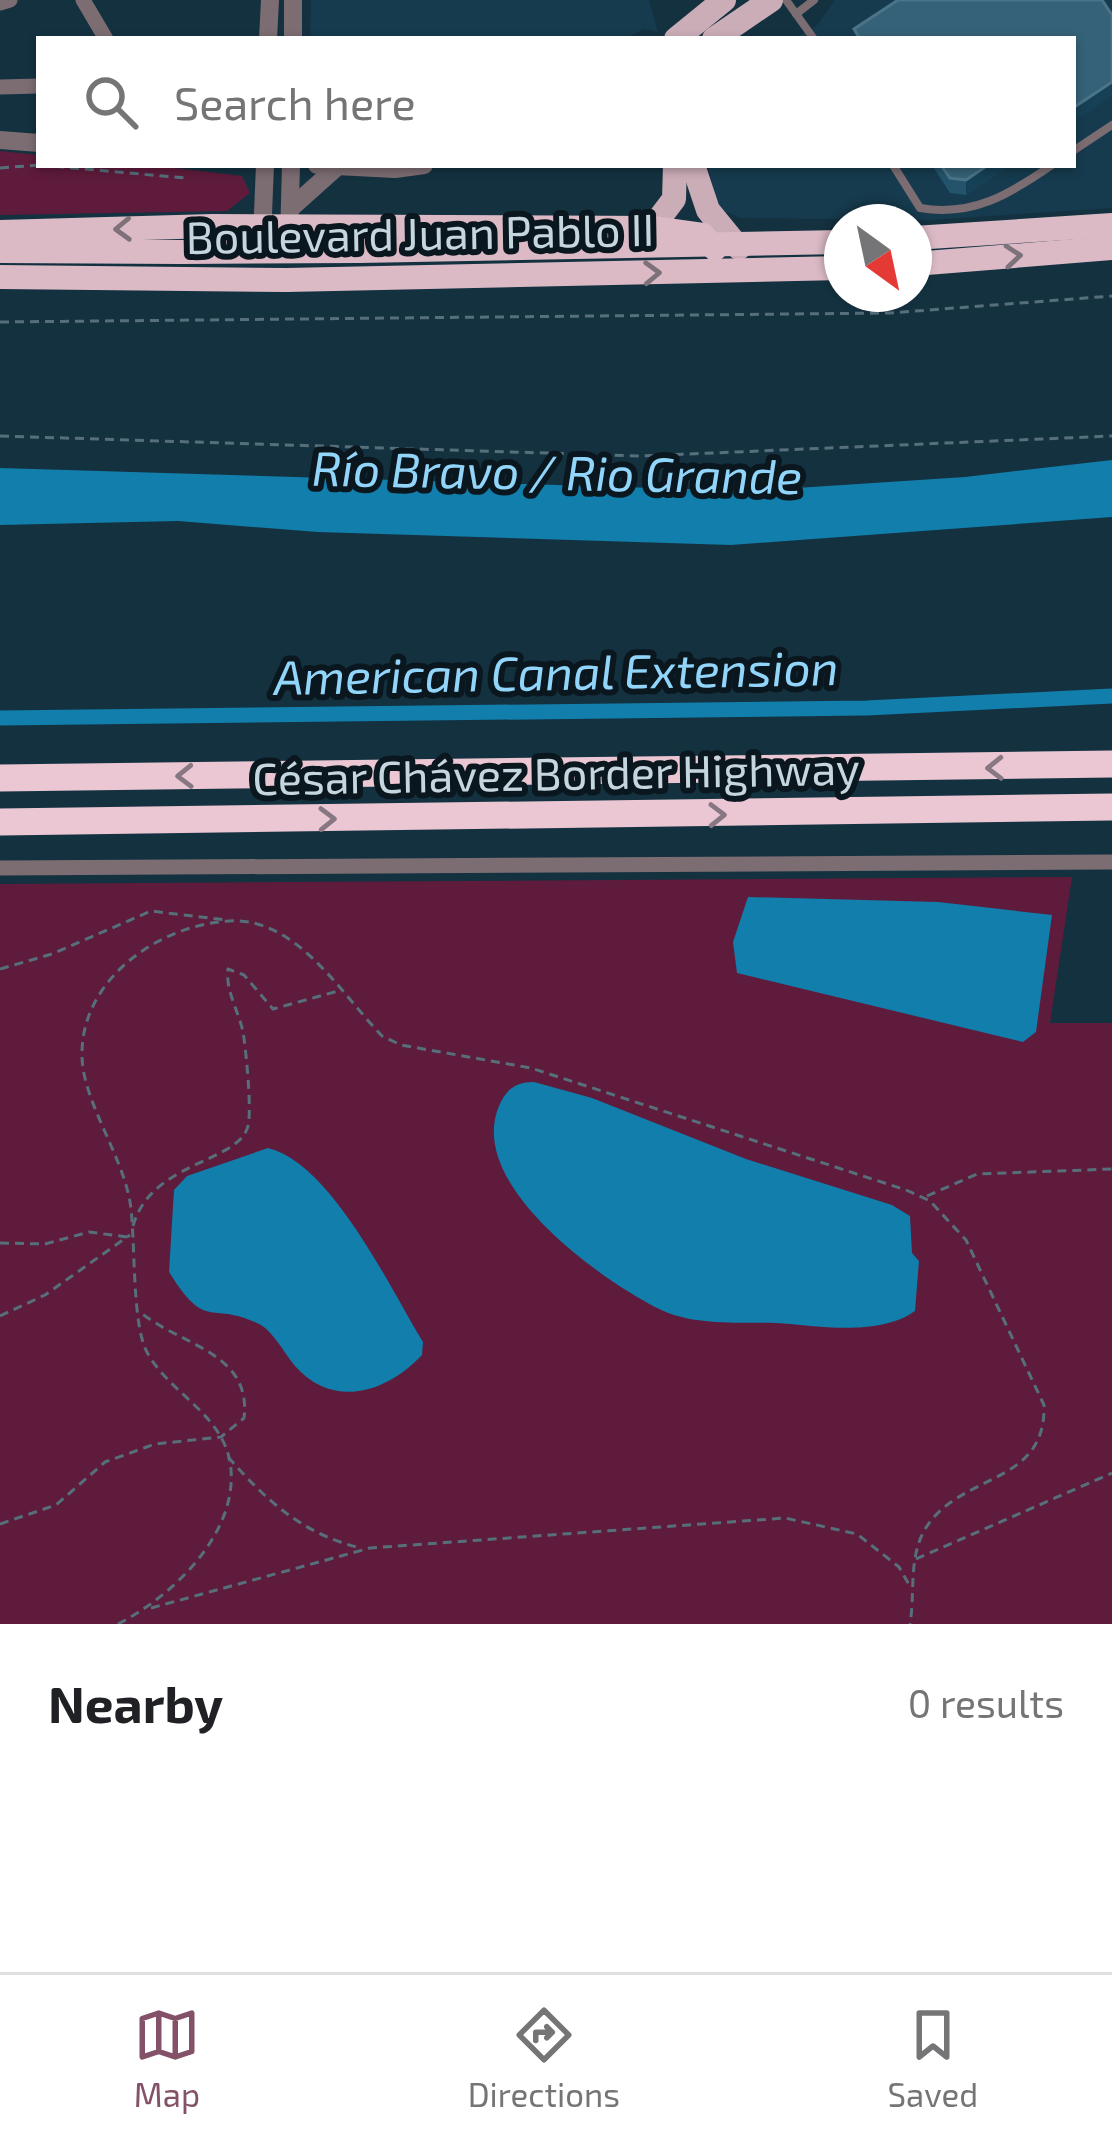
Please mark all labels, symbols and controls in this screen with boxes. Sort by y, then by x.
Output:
search box [36,36,1076,168]
icon: search [78,69,144,135]
text: Search here [174,75,416,129]
street label: Boulevard Juan Pablo II [185,201,655,263]
north arrow [824,204,932,312]
one-way arrow [113,216,132,242]
one-way arrow [1004,244,1023,269]
one-way arrow [643,260,662,286]
water label: Río Bravo / Rio Grande [311,438,803,504]
water label: American Canal Extension [271,637,839,705]
street label: César Chávez Border Highway [252,740,860,804]
one-way arrow [985,755,1003,781]
one-way arrow [175,763,193,789]
one-way arrow [708,802,727,828]
one-way arrow [319,806,337,832]
text: Nearby [48,1672,223,1733]
text: 0 results [908,1679,1064,1726]
tab: Map [134,2002,200,2114]
tab: Directions [468,2002,620,2114]
tab: Saved [888,2002,978,2114]

